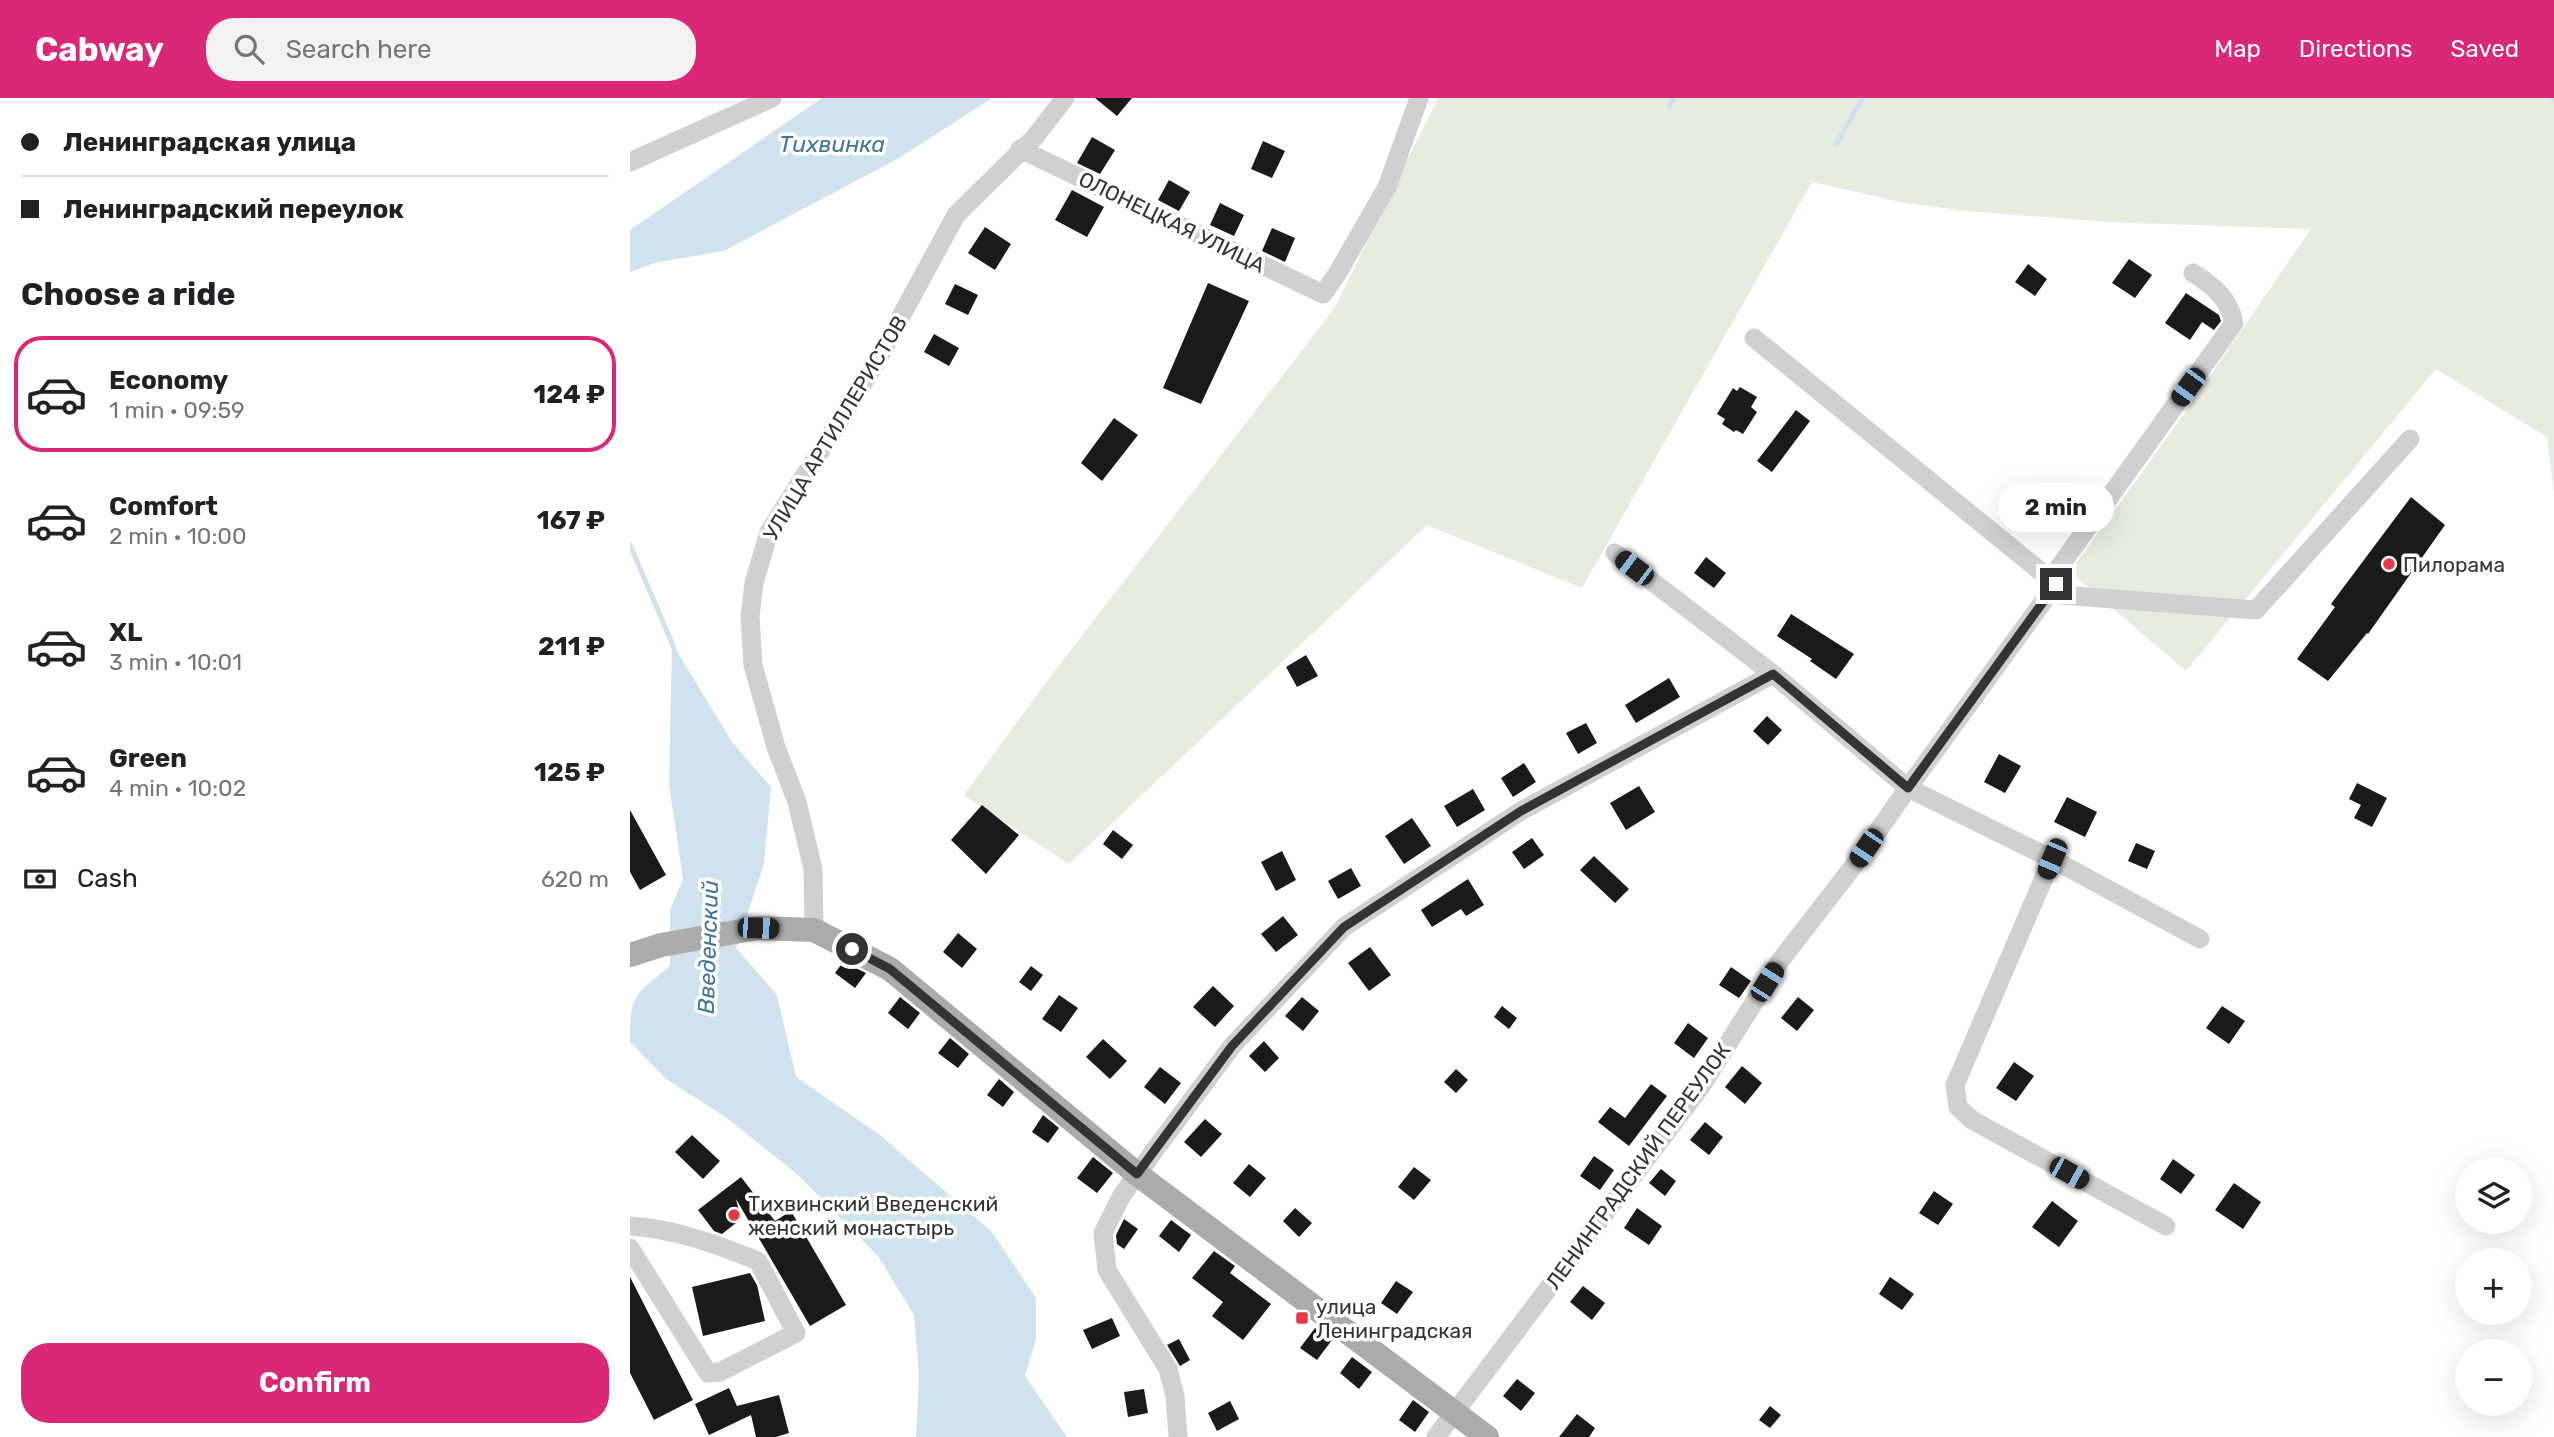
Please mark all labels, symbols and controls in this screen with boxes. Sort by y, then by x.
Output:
search box [206,18,696,81]
text: Cabway [35,30,164,69]
icon: search [230,30,268,68]
text: Search here [286,34,432,65]
text: Map [2214,35,2261,63]
text: Directions [2299,35,2412,63]
text: Saved [2450,35,2519,63]
text: Ленинградская улица [63,127,356,158]
water label: Тихвинка [779,130,885,158]
street label: ОЛОНЕЦКАЯ УЛИЦА [1075,166,1269,278]
text: Ленинградский переулок [63,194,404,225]
text: Choose a ride [21,275,235,313]
street label: УЛИЦА АРТИЛЛЕРИСТОВ [758,311,912,545]
icon: car [25,363,88,426]
car [2168,364,2209,410]
text: Economy [109,365,228,396]
text: 124 ₽ [533,379,605,410]
text: 1 min · 09:59 [109,396,245,424]
callout: 2 min [1998,482,2114,532]
icon: car [25,489,88,552]
text: Comfort [109,491,218,522]
text: 2 min [2025,493,2087,521]
text: 167 ₽ [537,505,605,536]
text: 2 min · 10:00 [109,522,247,550]
car [1611,547,1658,589]
place label: Пилорама [2403,552,2505,577]
marker: Пилорама [2381,556,2397,572]
route end [2040,568,2072,600]
icon: car [25,615,88,678]
text: XL [109,617,142,648]
text: 211 ₽ [538,631,605,662]
text: 3 min · 10:01 [109,648,242,676]
icon: car [25,741,88,804]
text: Green [109,743,187,774]
text: 125 ₽ [534,757,605,788]
text: 4 min · 10:02 [109,774,246,802]
car [1846,825,1887,871]
car [2035,836,2070,882]
icon: cash [21,860,59,898]
text: Cash [77,863,138,894]
text: 620 m [541,865,609,893]
water label: Введенский [692,879,724,1014]
car [737,917,780,939]
route start [836,933,868,965]
car [1747,959,1788,1005]
street label: ЛЕНИНГРАДСКИЙ ПЕРЕУЛОК [1540,1038,1736,1294]
car [2046,1154,2093,1192]
map controls [2455,1157,2532,1416]
button: layers [2455,1157,2532,1234]
place label: Тихвинский Введенский женский монастырь [748,1191,998,1240]
marker: Тихвинский Введенский женский монастырь [726,1207,742,1223]
button: + [2455,1248,2532,1325]
place label: улица Ленинградская [1316,1294,1473,1343]
marker: улица Ленинградская [1294,1310,1310,1326]
button: − [2455,1339,2532,1416]
button: Confirm [21,1343,609,1423]

